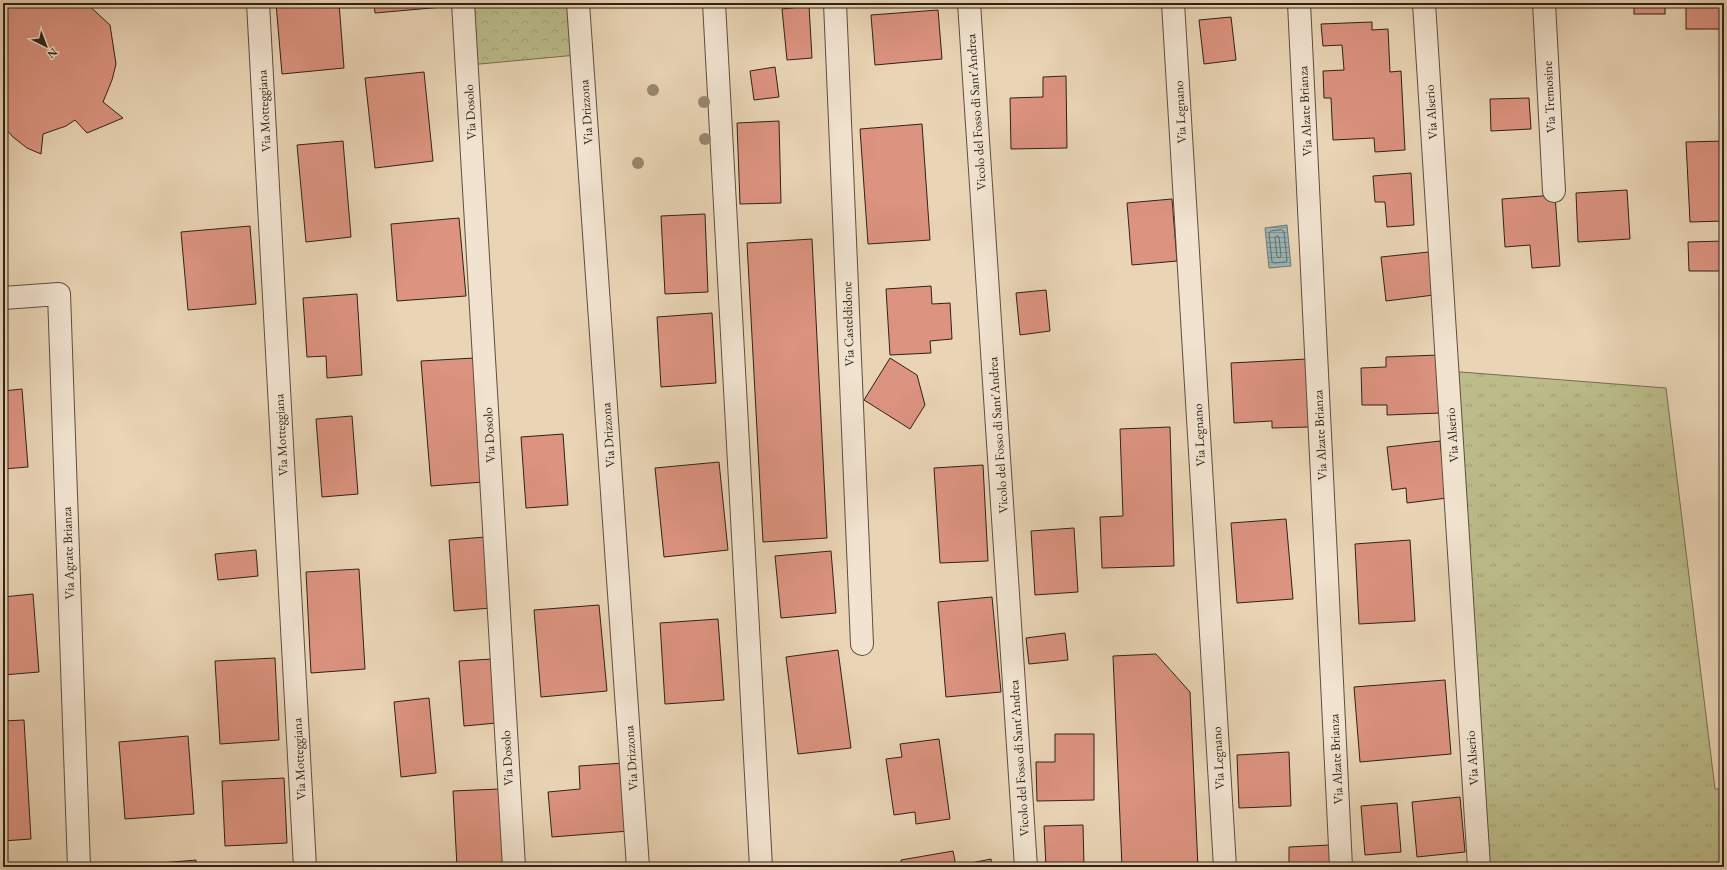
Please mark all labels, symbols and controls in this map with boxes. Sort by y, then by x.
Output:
north arrow [26,26,66,66]
street label: Vicolo del Fosso di Sant'Andrea [962,32,990,191]
text: N [45,45,61,62]
street label: Via Tremosine [1539,61,1559,133]
street label: Via Alzate Brianza [1294,64,1316,157]
street label: Via Motteggiana [253,69,275,153]
street label: Via Drizzona [575,78,597,145]
street label: Via Legnano [1170,80,1190,144]
street label: Via Dosolo [460,84,480,140]
street label: Via Alserio [1421,84,1441,140]
street label: Via Casteldidone [838,281,858,367]
street label: Vicolo del Fosso di Sant'Andrea [984,355,1012,514]
street label: Via Alzate Brianza [1309,388,1331,481]
street label: Via Motteggiana [270,393,292,477]
street label: Via Drizzona [597,401,619,468]
street label: Via Legnano [1189,403,1209,467]
street label: Via Dosolo [479,407,499,463]
street label: Via Alserio [1442,407,1462,463]
street label: Via Agrate Brianza [58,506,78,600]
street label: Vicolo del Fosso di Sant'Andrea [1005,678,1033,837]
street label: Via Alzate Brianza [1325,712,1347,805]
street label: Via Motteggiana [288,717,310,801]
street label: Via Drizzona [620,724,642,791]
street label: Via Legnano [1208,726,1228,790]
street label: Via Dosolo [497,730,517,786]
street label: Via Alserio [1462,730,1482,786]

